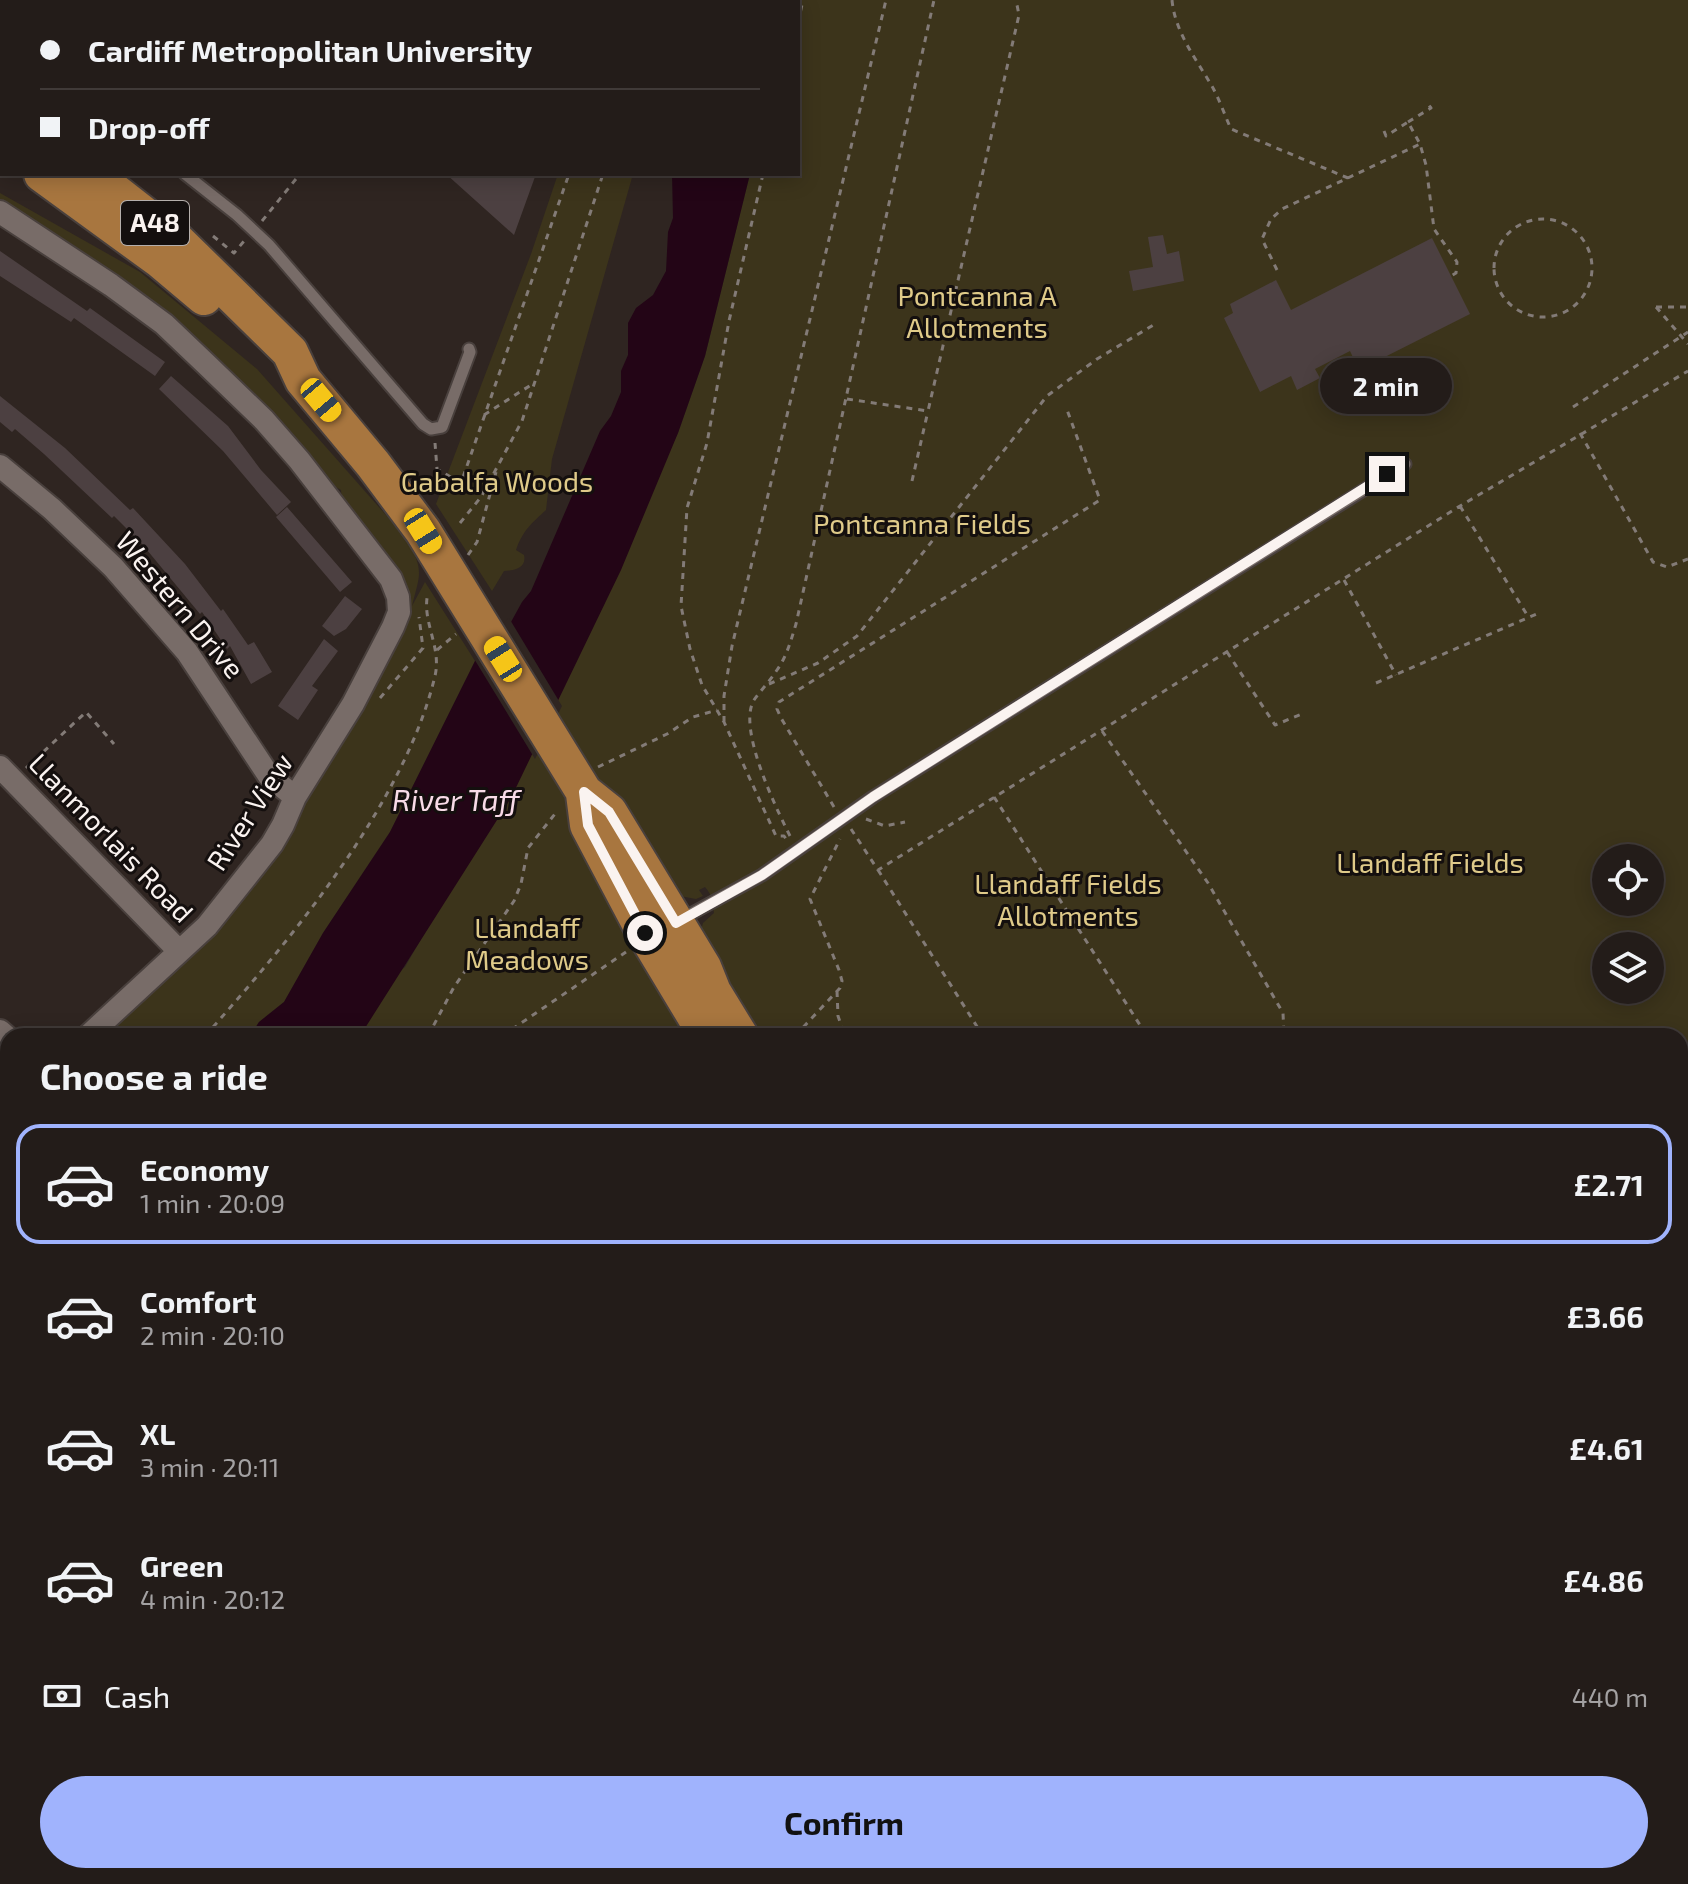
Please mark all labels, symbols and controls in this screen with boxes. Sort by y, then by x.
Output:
text: Cardiff Metropolitan University [88,32,532,68]
text: Drop-off [88,109,210,145]
road number: A48 [121,201,189,245]
park label: Pontcanna A Allotments [897,278,1057,344]
callout: 2 min [1321,358,1453,414]
text: 2 min [1353,370,1419,401]
car [296,374,346,426]
route end [1369,456,1405,492]
park label: Gabalfa Woods [401,464,593,498]
car [400,504,446,558]
park label: Pontcanna Fields [813,506,1031,540]
street label: Western Drive [110,524,252,685]
car [480,632,526,686]
street label: Llanmorlais Road [23,746,201,929]
street label: River View [199,747,299,876]
water label: River Taff [392,781,523,817]
map controls [1592,844,1664,1004]
button: locate [1592,844,1664,916]
park label: Llandaff Fields [1336,845,1524,879]
park label: Llandaff Fields Allotments [974,866,1162,932]
park label: Llandaff Meadows [465,910,589,976]
route start [627,915,663,951]
button: layers [1592,932,1664,1004]
text: Choose a ride [40,1054,268,1097]
icon: car [44,1148,116,1220]
text: Economy [140,1151,269,1187]
text: £2.71 [1574,1166,1644,1202]
text: 1 min · 20:09 [140,1187,285,1218]
icon: car [44,1280,116,1352]
text: Comfort [140,1283,257,1319]
text: £3.66 [1567,1298,1644,1334]
text: 2 min · 20:10 [140,1319,285,1350]
icon: car [44,1412,116,1484]
text: XL [140,1415,175,1451]
text: £4.61 [1569,1430,1644,1466]
text: 3 min · 20:11 [140,1451,279,1482]
icon: car [44,1544,116,1616]
text: Green [140,1547,224,1583]
text: £4.86 [1564,1562,1644,1598]
text: 4 min · 20:12 [140,1583,285,1614]
icon: cash [40,1674,84,1718]
text: Cash [104,1678,170,1714]
text: 440 m [1572,1681,1648,1712]
button: Confirm [40,1776,1648,1868]

